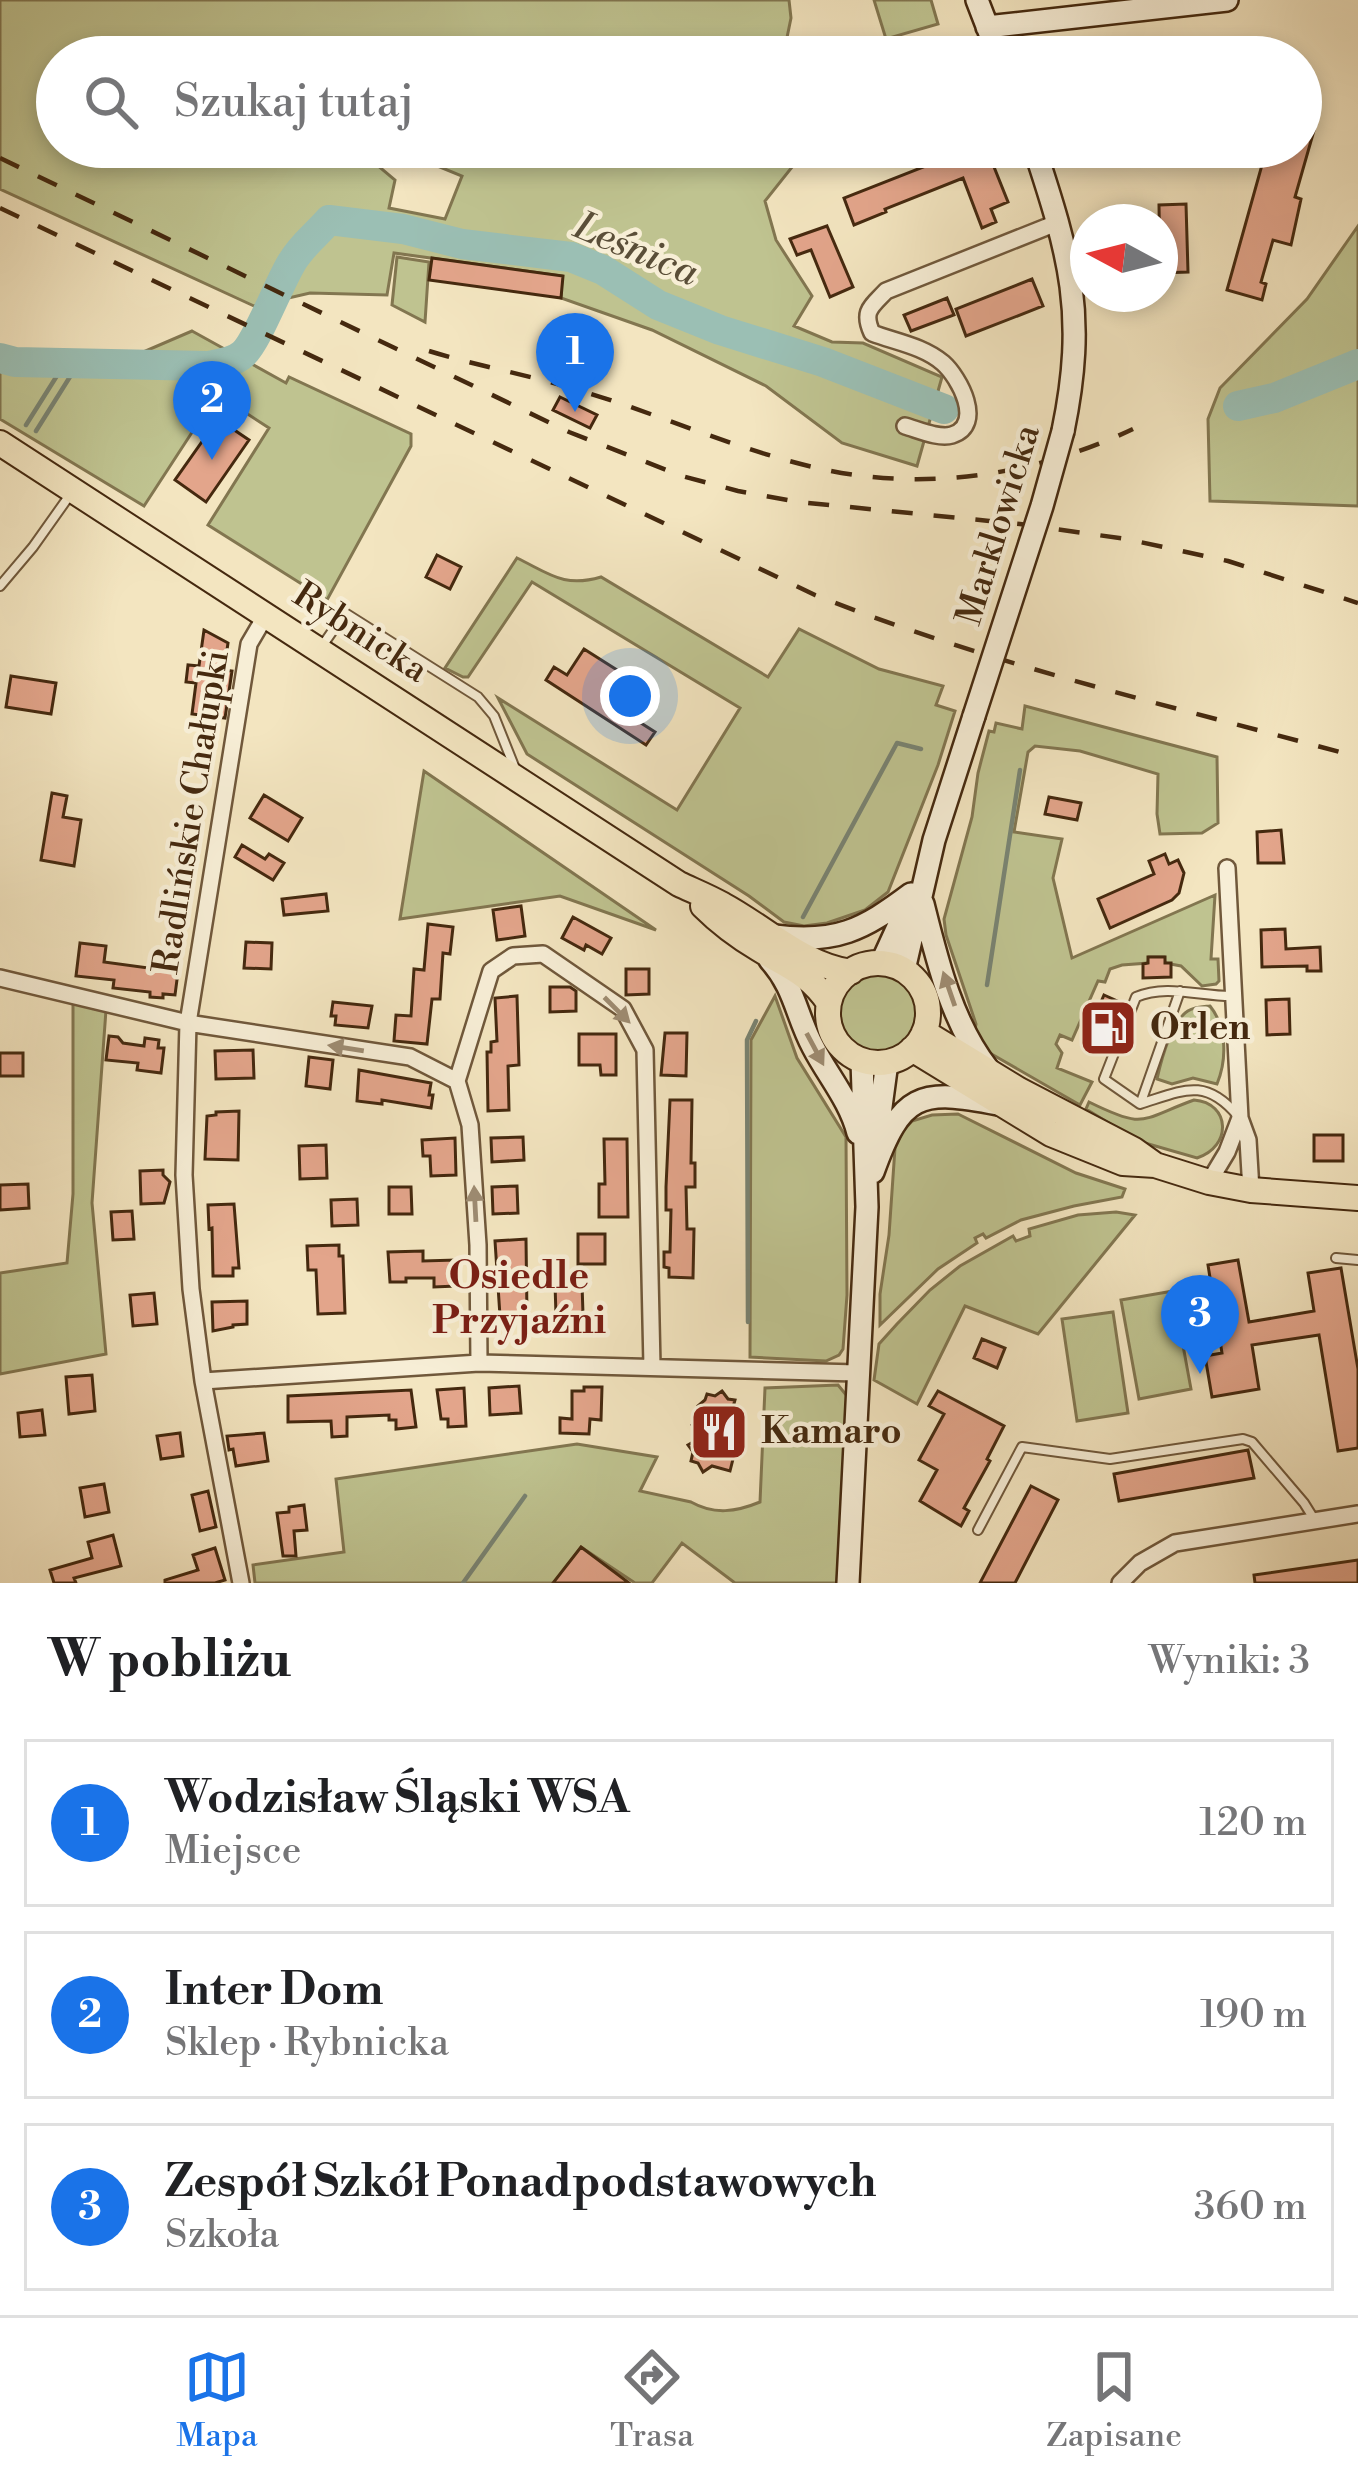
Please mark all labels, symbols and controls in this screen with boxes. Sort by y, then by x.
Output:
search box [36,36,1322,168]
icon: search [78,69,144,135]
text: Szukaj tutaj [174,74,414,131]
water label: Leśnica [566,202,706,298]
north arrow [1070,204,1178,312]
pin: 1 [536,313,614,412]
pin: 2 [173,361,251,460]
street label: Marklowicka [947,419,1051,631]
street label: Rybnicka [284,573,437,694]
street label: Radlińskie Chałupki [144,647,240,977]
your location [600,666,660,726]
one-way arrow [938,970,957,1007]
one-way arrow [603,995,631,1024]
fuel station icon: Orlen [1077,997,1139,1059]
place label: Orlen [1150,1006,1250,1051]
one-way arrow [805,1032,825,1067]
one-way arrow [327,1038,365,1056]
one-way arrow [465,1184,484,1222]
district label: Osiedle Przyjaźni [432,1252,606,1346]
pin: 3 [1161,1275,1239,1374]
restaurant icon: Kamaro [688,1401,750,1463]
place label: Kamaro [761,1410,902,1455]
text: W pobliżu [48,1629,291,1693]
text: Wyniki: 3 [1149,1637,1310,1686]
text: Wodzisław Śląski WSA [165,1770,630,1827]
text: 1 [81,1799,99,1848]
text: 120 m [1199,1799,1307,1848]
text: Miejsce [165,1827,301,1876]
text: Inter Dom [165,1962,383,2019]
text: 2 [78,1991,102,2040]
text: 190 m [1200,1991,1307,2040]
text: Sklep · Rybnicka [165,2019,449,2068]
text: Zespół Szkół Ponadpodstawowych [165,2154,877,2211]
text: 3 [78,2183,102,2232]
text: 360 m [1194,2183,1307,2232]
text: Szkoła [165,2211,279,2260]
tab: Mapa [176,2344,258,2457]
tab: Trasa [610,2344,694,2457]
tab: Zapisane [1046,2344,1182,2457]

